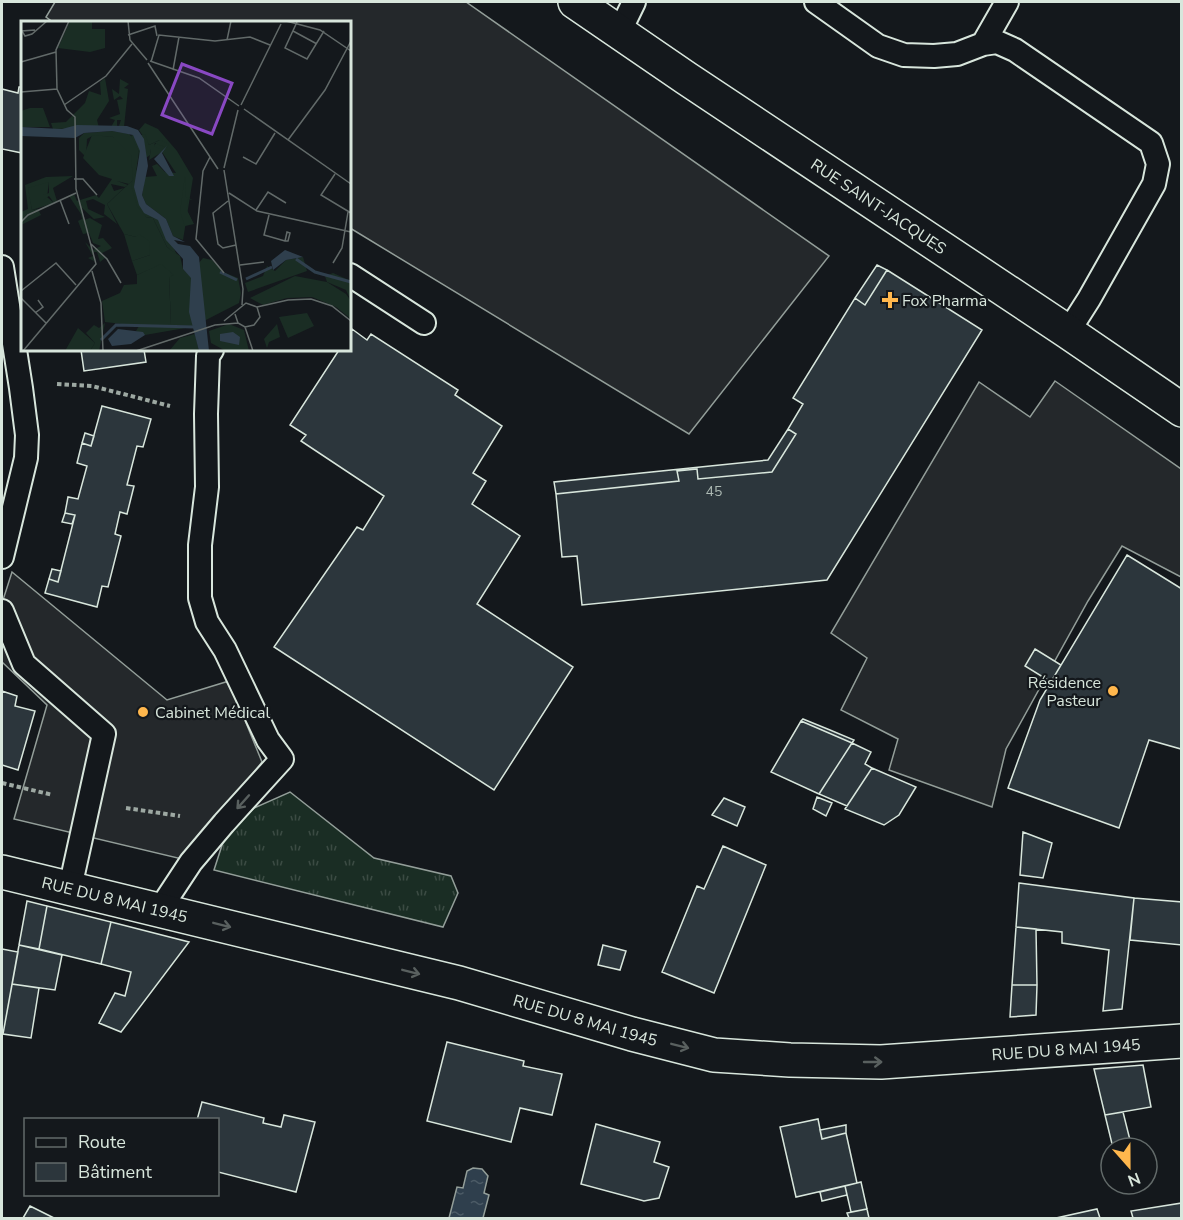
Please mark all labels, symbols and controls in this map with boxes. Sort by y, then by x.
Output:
inset map [21,21,351,351]
street label: RUE SAINT-JACQUES [806,154,950,260]
place label: Fox Pharma [902,290,987,312]
marker: Fox Pharma [883,293,897,307]
house number: 45 [706,482,722,501]
place label: Résidence Pasteur [1028,672,1101,712]
marker: Résidence Pasteur [1106,684,1120,698]
place label: Cabinet Médical [155,702,270,724]
marker: Cabinet Médical [136,705,150,719]
one-way arrow [236,795,250,810]
street label: RUE DU 8 MAI 1945 [39,872,190,929]
one-way arrow [212,919,231,931]
one-way arrow [401,966,420,978]
street label: RUE DU 8 MAI 1945 [510,990,660,1052]
street label: RUE DU 8 MAI 1945 [991,1034,1141,1066]
one-way arrow [670,1041,689,1053]
one-way arrow [863,1056,883,1068]
legend [24,1118,219,1196]
text: Route [78,1130,126,1154]
north arrow [1099,1136,1159,1196]
text: Bâtiment [78,1160,152,1184]
text: N [1124,1167,1144,1191]

